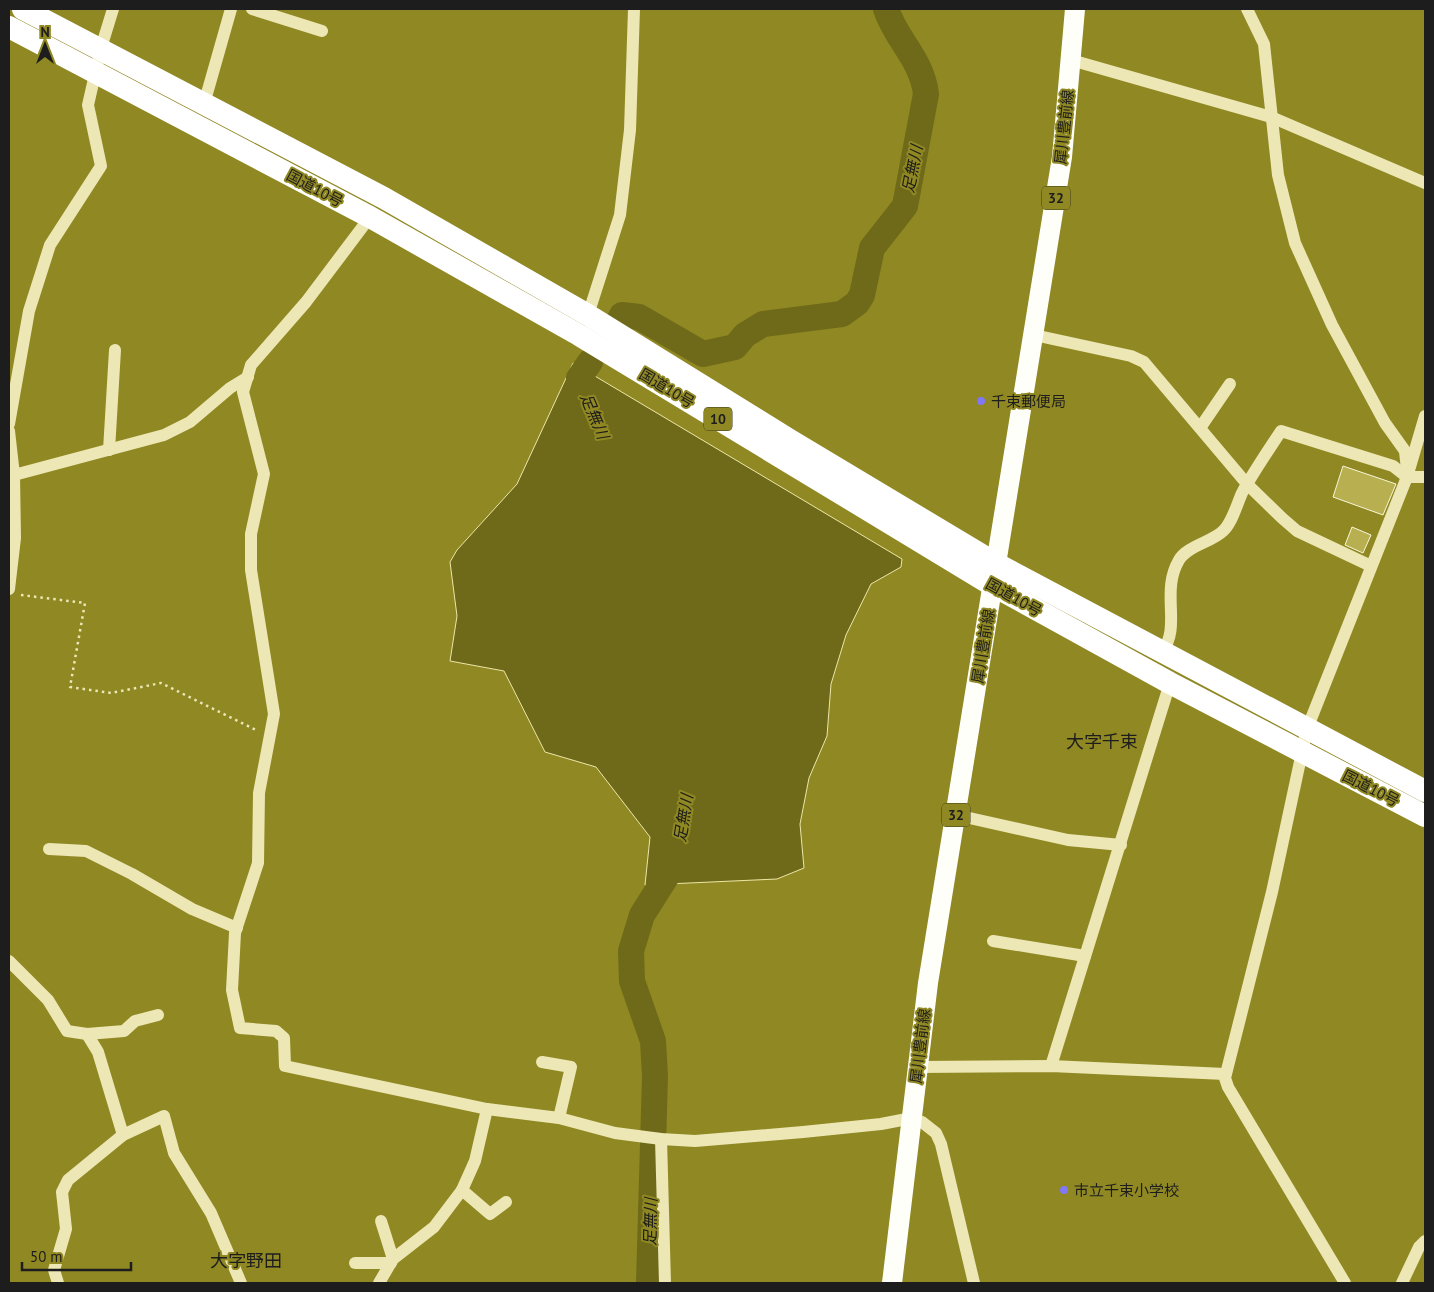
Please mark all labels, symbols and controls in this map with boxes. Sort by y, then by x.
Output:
north arrow [20,20,70,70]
text: N [40,23,50,41]
street label: 犀川豊前線 [1051,89,1077,165]
water label: 足無川 [898,142,927,194]
street label: 国道10号 [283,165,347,211]
road number: 32 [1042,187,1070,210]
street label: 国道10号 [636,364,698,412]
water label: 足無川 [576,390,614,444]
place label: 千束郵便局 [991,392,1066,411]
marker: 千束郵便局 [975,395,987,407]
road number: 10 [704,408,732,430]
street label: 国道10号 [983,574,1045,620]
street label: 犀川豊前線 [968,607,998,685]
district label: 大字千束 [1066,730,1138,753]
street label: 国道10号 [1339,766,1403,810]
water label: 足無川 [669,791,697,843]
road number: 32 [942,804,970,826]
street label: 犀川豊前線 [906,1008,934,1084]
place label: 市立千束小学校 [1074,1181,1179,1200]
marker: 市立千束小学校 [1058,1184,1070,1196]
water label: 足無川 [640,1196,660,1246]
scale bar [22,1240,131,1272]
text: 50 m [30,1247,63,1266]
district label: 大字野田 [210,1249,282,1272]

